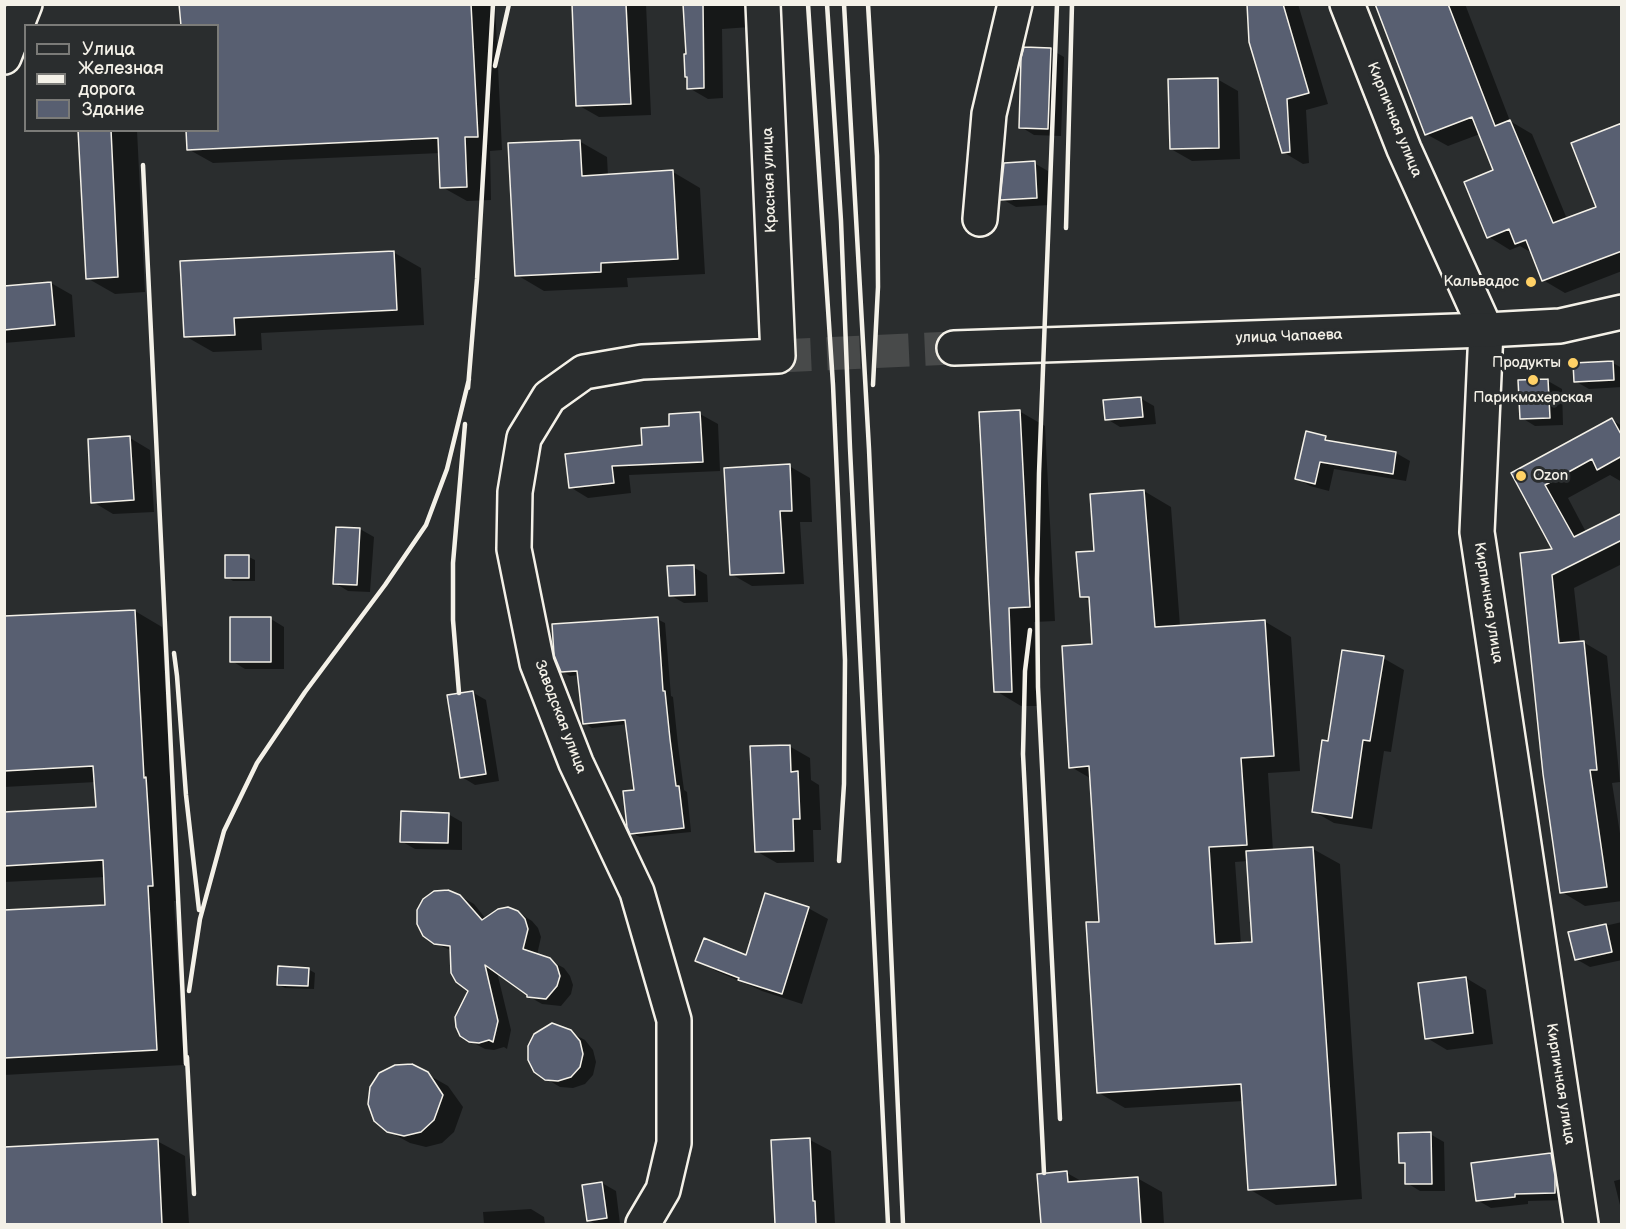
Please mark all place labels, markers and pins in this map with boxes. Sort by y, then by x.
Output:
place label: Кальвадос [1443,273,1519,291]
marker: Кальвадос [1524,275,1538,289]
place label: Продукты [1492,354,1561,372]
marker: Продукты [1566,356,1580,370]
marker: Парикмахерская [1526,373,1540,387]
place label: Парикмахерская [1473,389,1593,407]
place label: Ozon [1533,467,1568,485]
marker: Ozon [1514,469,1528,483]

